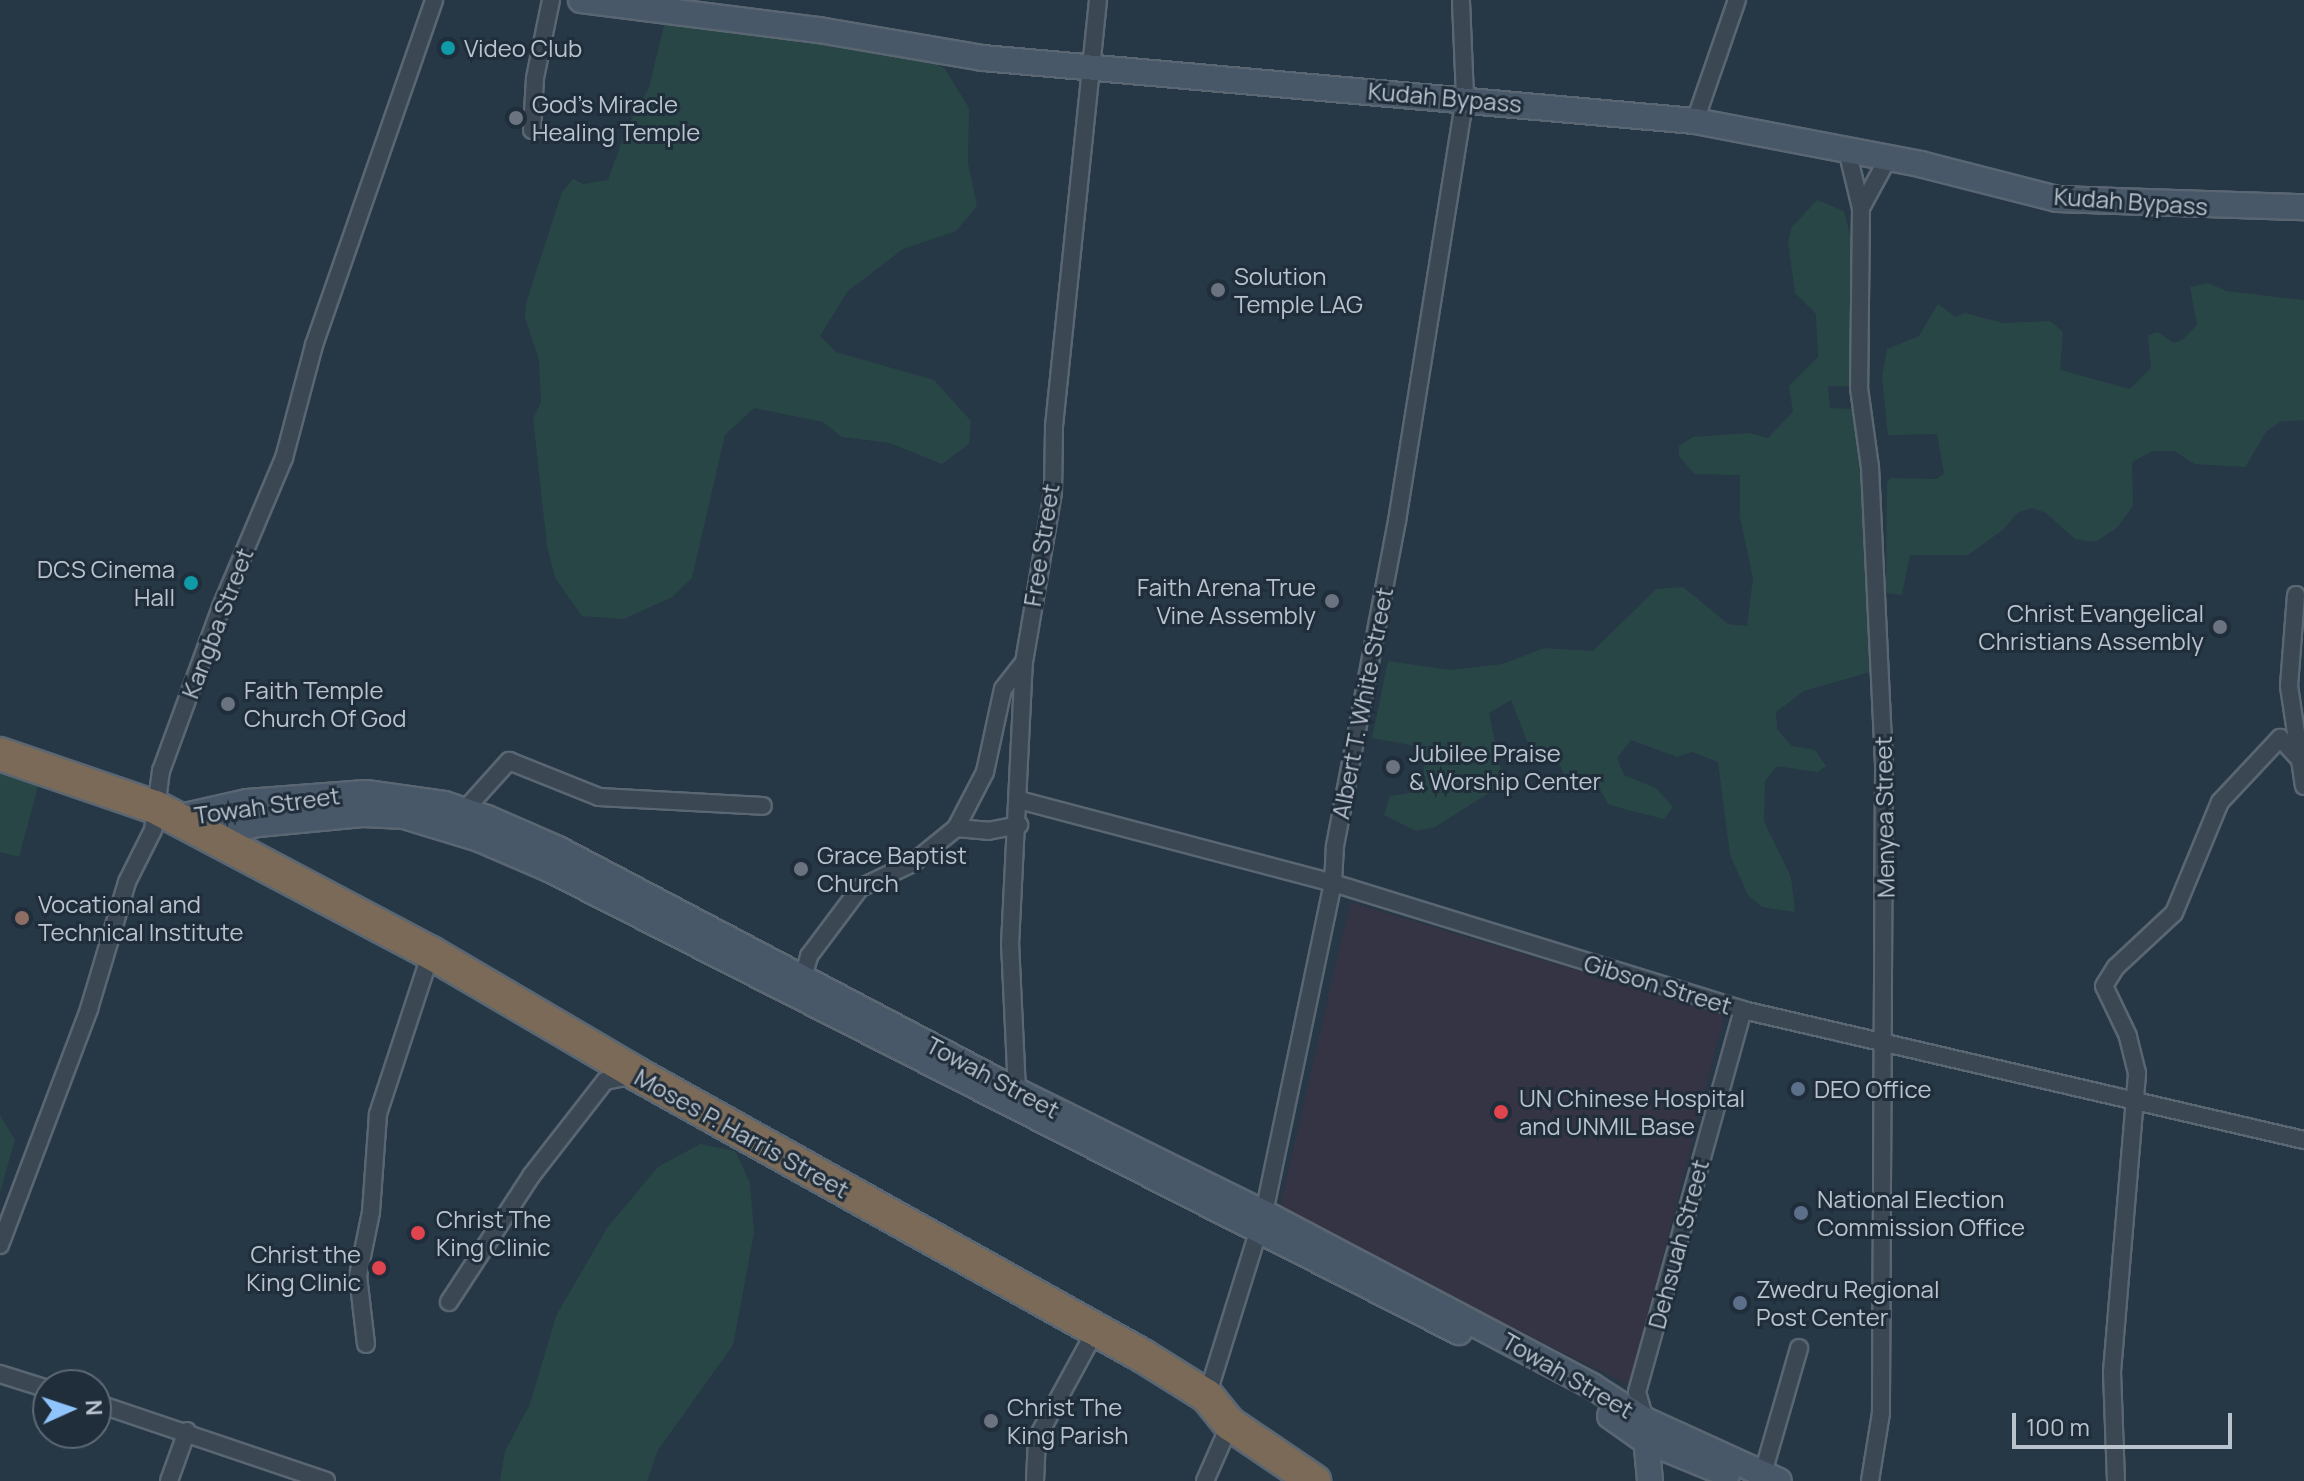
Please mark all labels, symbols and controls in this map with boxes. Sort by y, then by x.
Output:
place label: Video Club [464,34,582,62]
marker: Video Club [439,39,457,57]
street label: Kudah Bypass [1367,76,1523,118]
place label: God's Miracle Healing Temple [532,90,700,146]
marker: God's Miracle Healing Temple [507,109,525,127]
street label: Kudah Bypass [2053,181,2209,221]
place label: Solution Temple LAG [1234,262,1363,318]
marker: Solution Temple LAG [1209,281,1227,299]
street label: Free Street [1017,482,1065,608]
street label: Kangba Street [175,544,259,702]
place label: DCS Cinema Hall [37,555,175,611]
place label: Faith Arena True Vine Assembly [1137,573,1316,629]
marker: DCS Cinema Hall [182,574,200,592]
street label: Albert T. White Street [1325,585,1399,821]
marker: Faith Arena True Vine Assembly [1323,592,1341,610]
place label: Christ Evangelical Christians Assembly [1979,599,2204,655]
marker: Christ Evangelical Christians Assembly [2211,618,2229,636]
place label: Faith Temple Church Of God [244,676,406,732]
marker: Faith Temple Church Of God [219,695,237,713]
street label: Menyea Street [1868,736,1900,898]
place label: Jubilee Praise & Worship Center [1409,739,1601,795]
marker: Jubilee Praise & Worship Center [1384,758,1402,776]
street label: Towah Street [192,781,342,829]
place label: Grace Baptist Church [817,841,967,897]
marker: Grace Baptist Church [792,860,810,878]
place label: Vocational and Technical Institute [38,890,243,946]
marker: Vocational and Technical Institute [13,909,31,927]
street label: Gibson Street [1581,948,1735,1020]
street label: Towah Street [921,1030,1065,1124]
street label: Moses P. Harris Street [630,1062,854,1204]
place label: DEO Office [1814,1075,1931,1103]
marker: DEO Office [1789,1080,1807,1098]
place label: UN Chinese Hospital and UNMIL Base [1519,1084,1745,1140]
marker: UN Chinese Hospital and UNMIL Base [1490,1101,1512,1123]
street label: Dehsuah Street [1642,1156,1714,1332]
place label: National Election Commission Office [1817,1185,2025,1241]
marker: National Election Commission Office [1792,1204,1810,1222]
place label: Christ The King Clinic [436,1205,551,1261]
marker: Christ The King Clinic [407,1222,429,1244]
place label: Christ the King Clinic [246,1240,361,1296]
marker: Christ the King Clinic [368,1257,390,1279]
place label: Zwedru Regional Post Center [1756,1275,1940,1331]
marker: Zwedru Regional Post Center [1731,1294,1749,1312]
street label: Towah Street [1497,1326,1639,1424]
north arrow [32,1369,112,1449]
place label: Christ The King Parish [1007,1393,1128,1449]
scale bar [2016,1397,2236,1447]
text: N [79,1399,109,1417]
text: 100 m [2026,1410,2090,1443]
marker: Christ The King Parish [982,1412,1000,1430]

